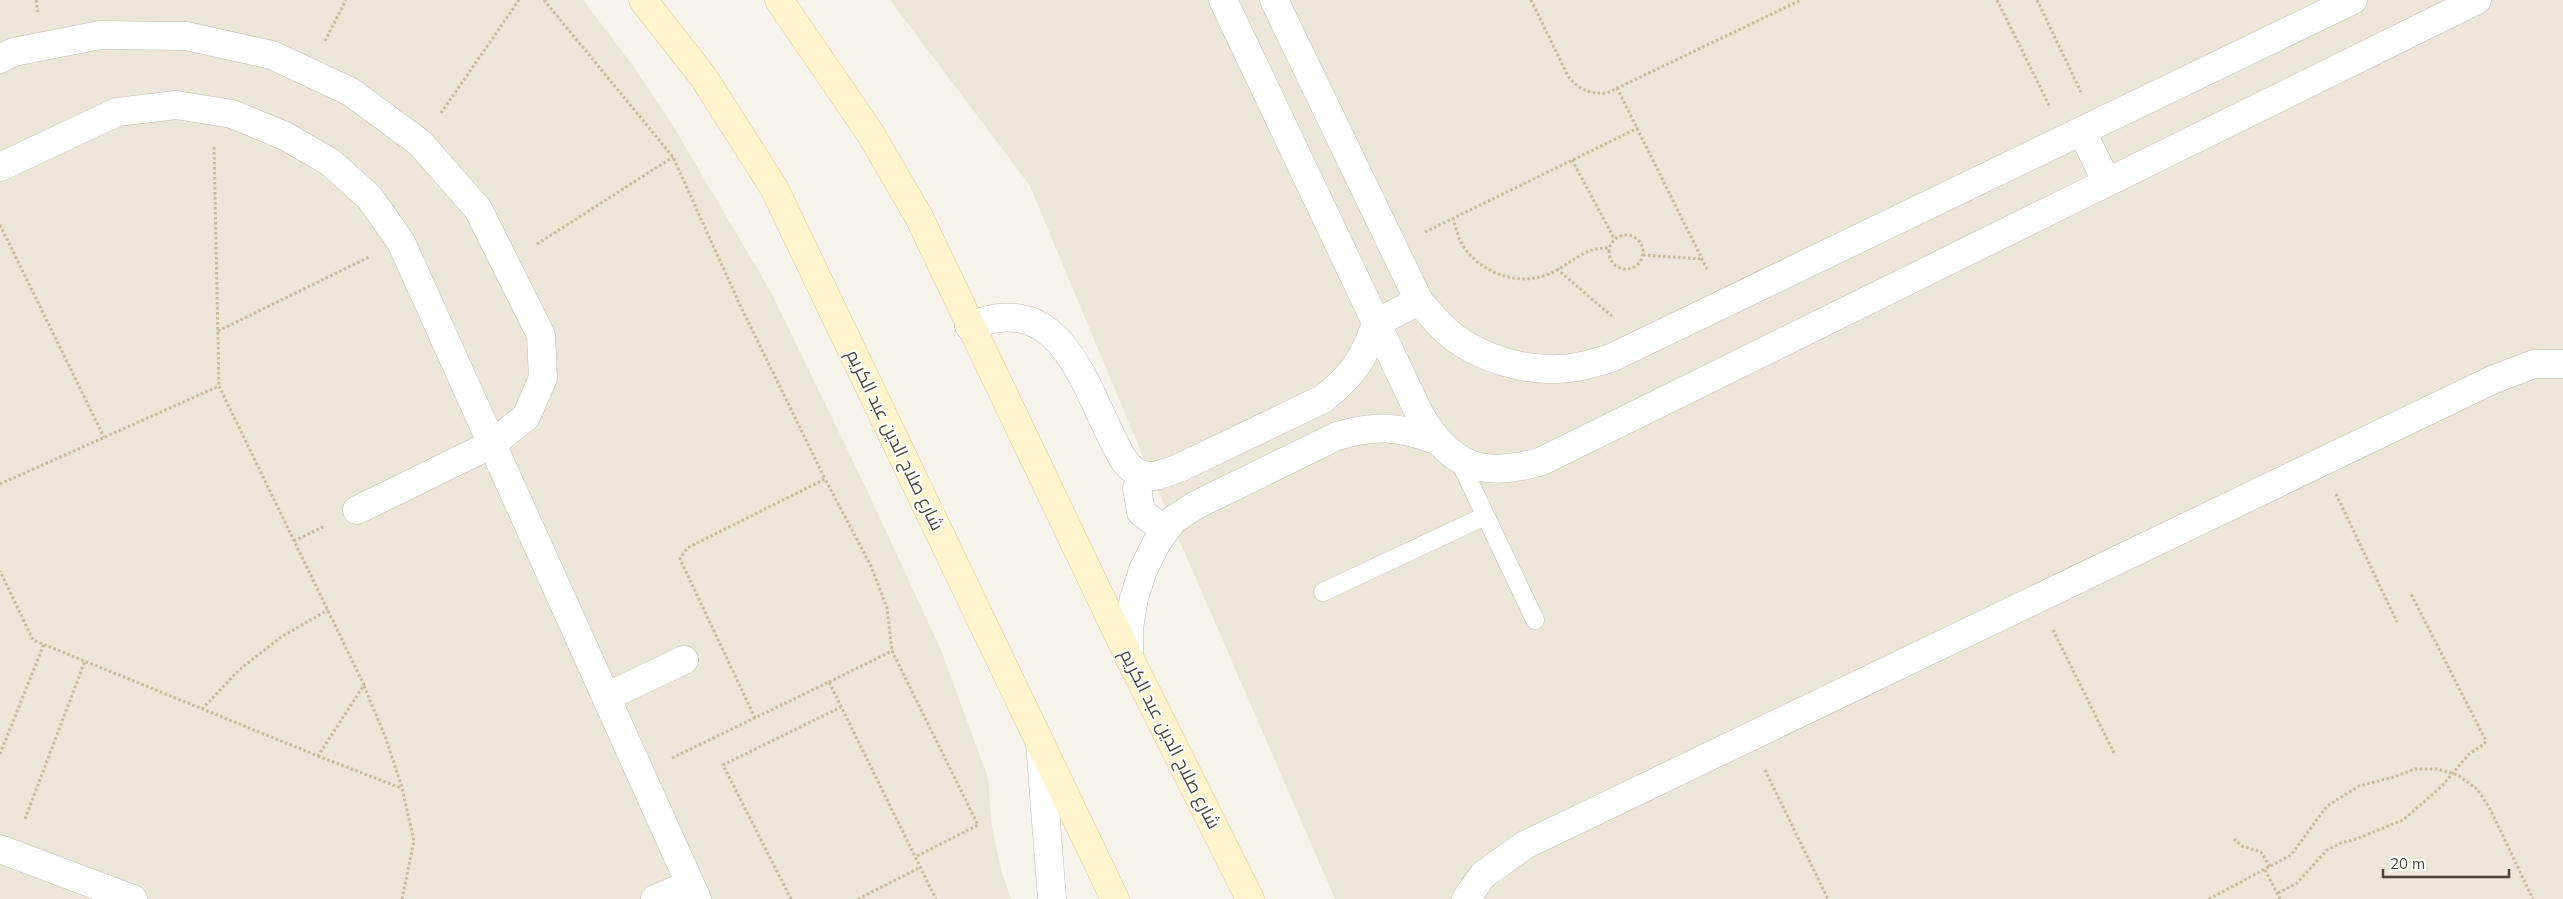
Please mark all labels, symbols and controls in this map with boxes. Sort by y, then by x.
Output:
street label: شارع صلاح الدين عبد الكريم [841,346,949,534]
street label: شارع صلاح الدين عبد الكريم [1114,645,1226,833]
scale bar [2383,846,2509,878]
text: 20 m [2390,854,2425,873]

